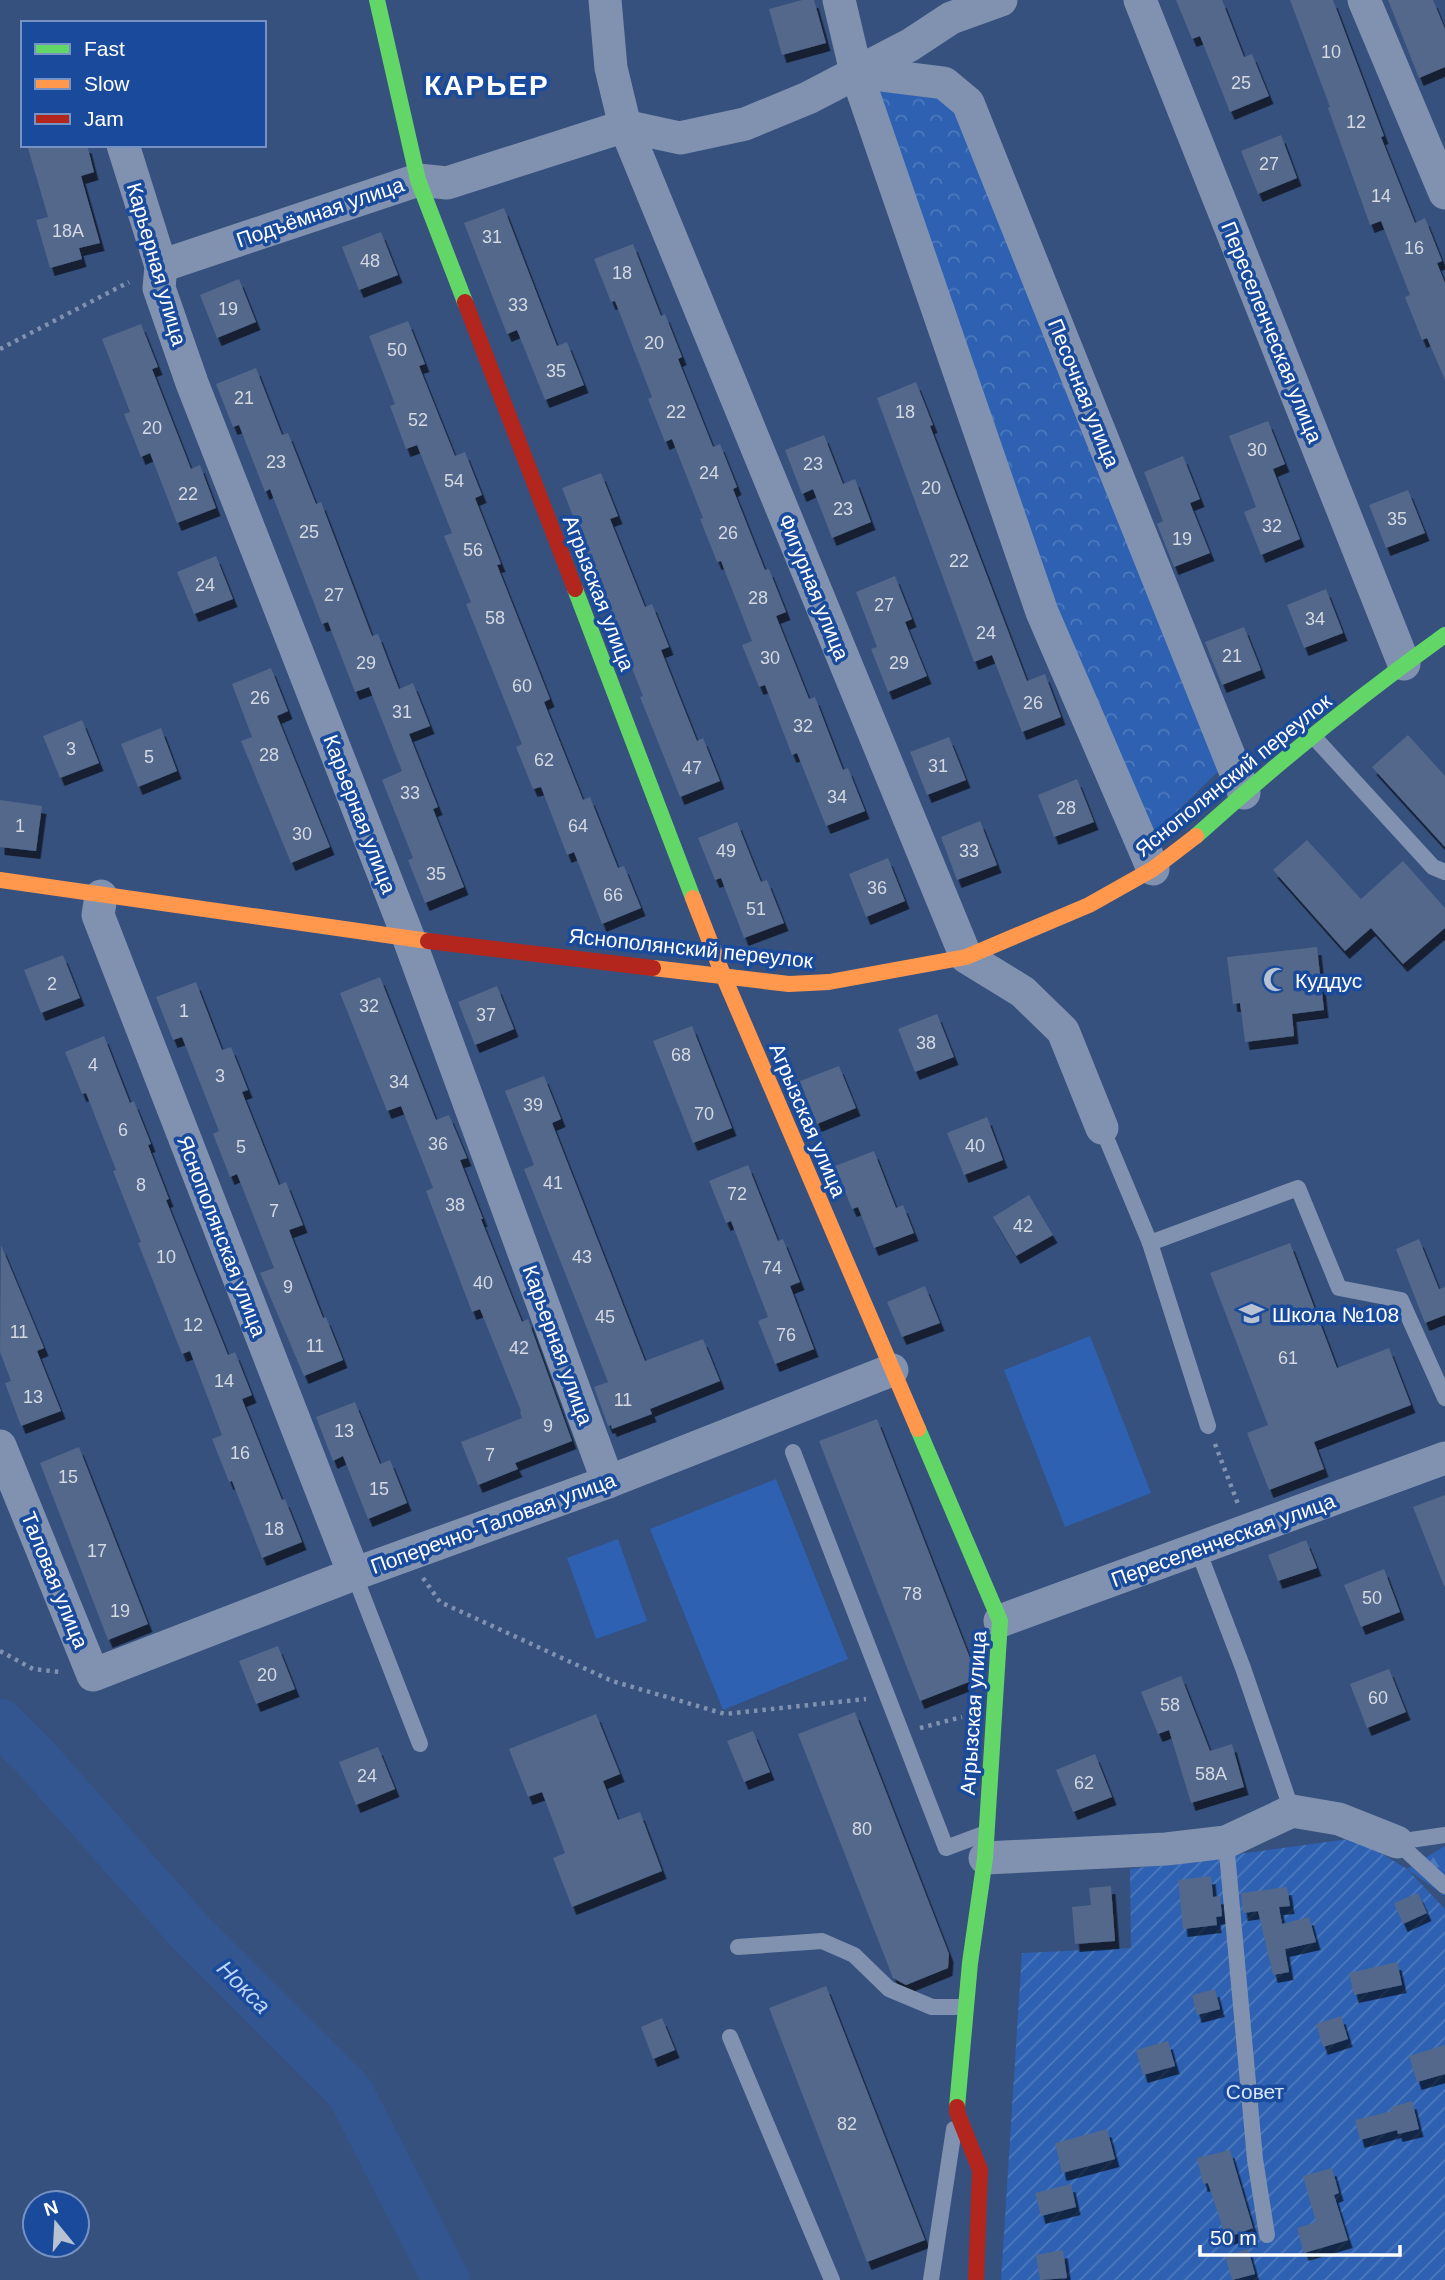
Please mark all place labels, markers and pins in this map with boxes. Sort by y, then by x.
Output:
mosque icon: Куддус [1261,966,1289,994]
place label: Куддус [1295,969,1362,992]
school or university icon: Школа №108 [1238,1300,1266,1328]
place label: Школа №108 [1272,1303,1399,1326]

